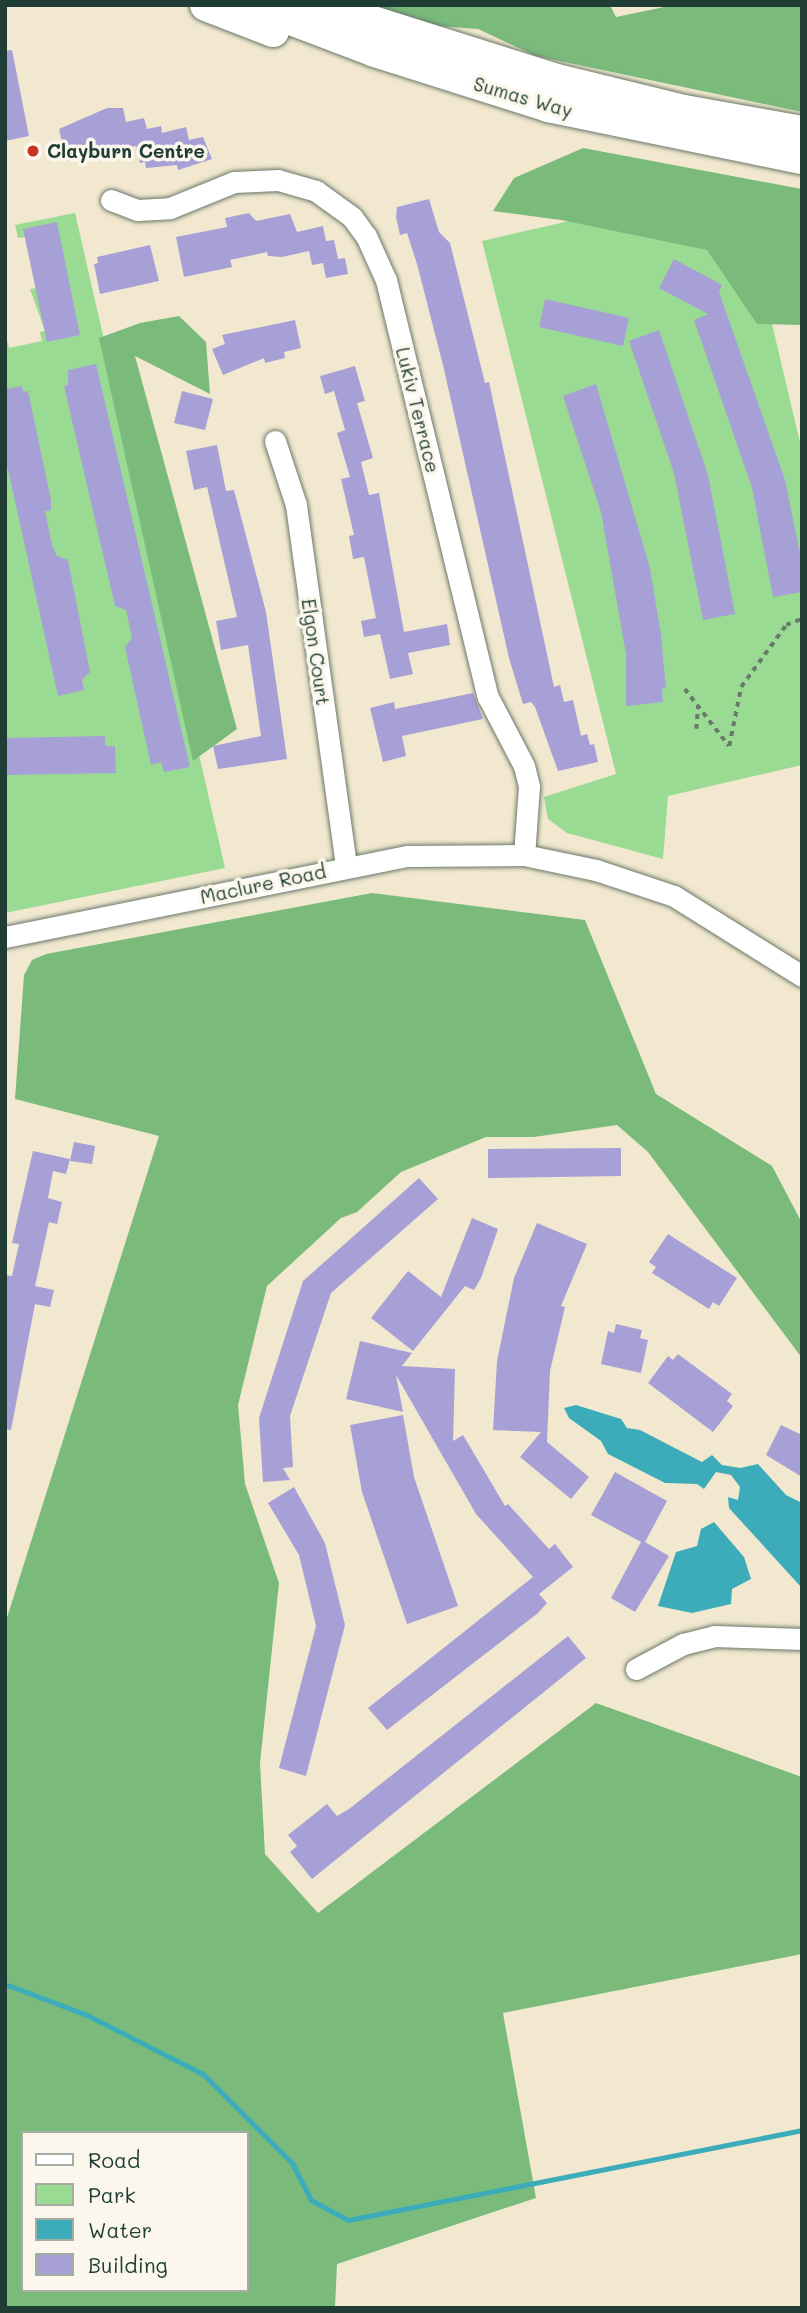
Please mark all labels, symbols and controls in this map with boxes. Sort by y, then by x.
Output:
street label: Sumas Way [471,72,575,122]
place label: Clayburn Centre [47,140,205,162]
marker: Clayburn Centre [25,143,41,159]
street label: Lukiv Terrace [391,345,445,475]
street label: Elgon Court [297,597,335,707]
street label: Maclure Road [198,860,328,908]
legend [21,2131,248,2292]
text: Road [88,2146,140,2173]
text: Park [88,2181,136,2208]
text: Water [88,2216,152,2243]
text: Building [88,2251,168,2278]

